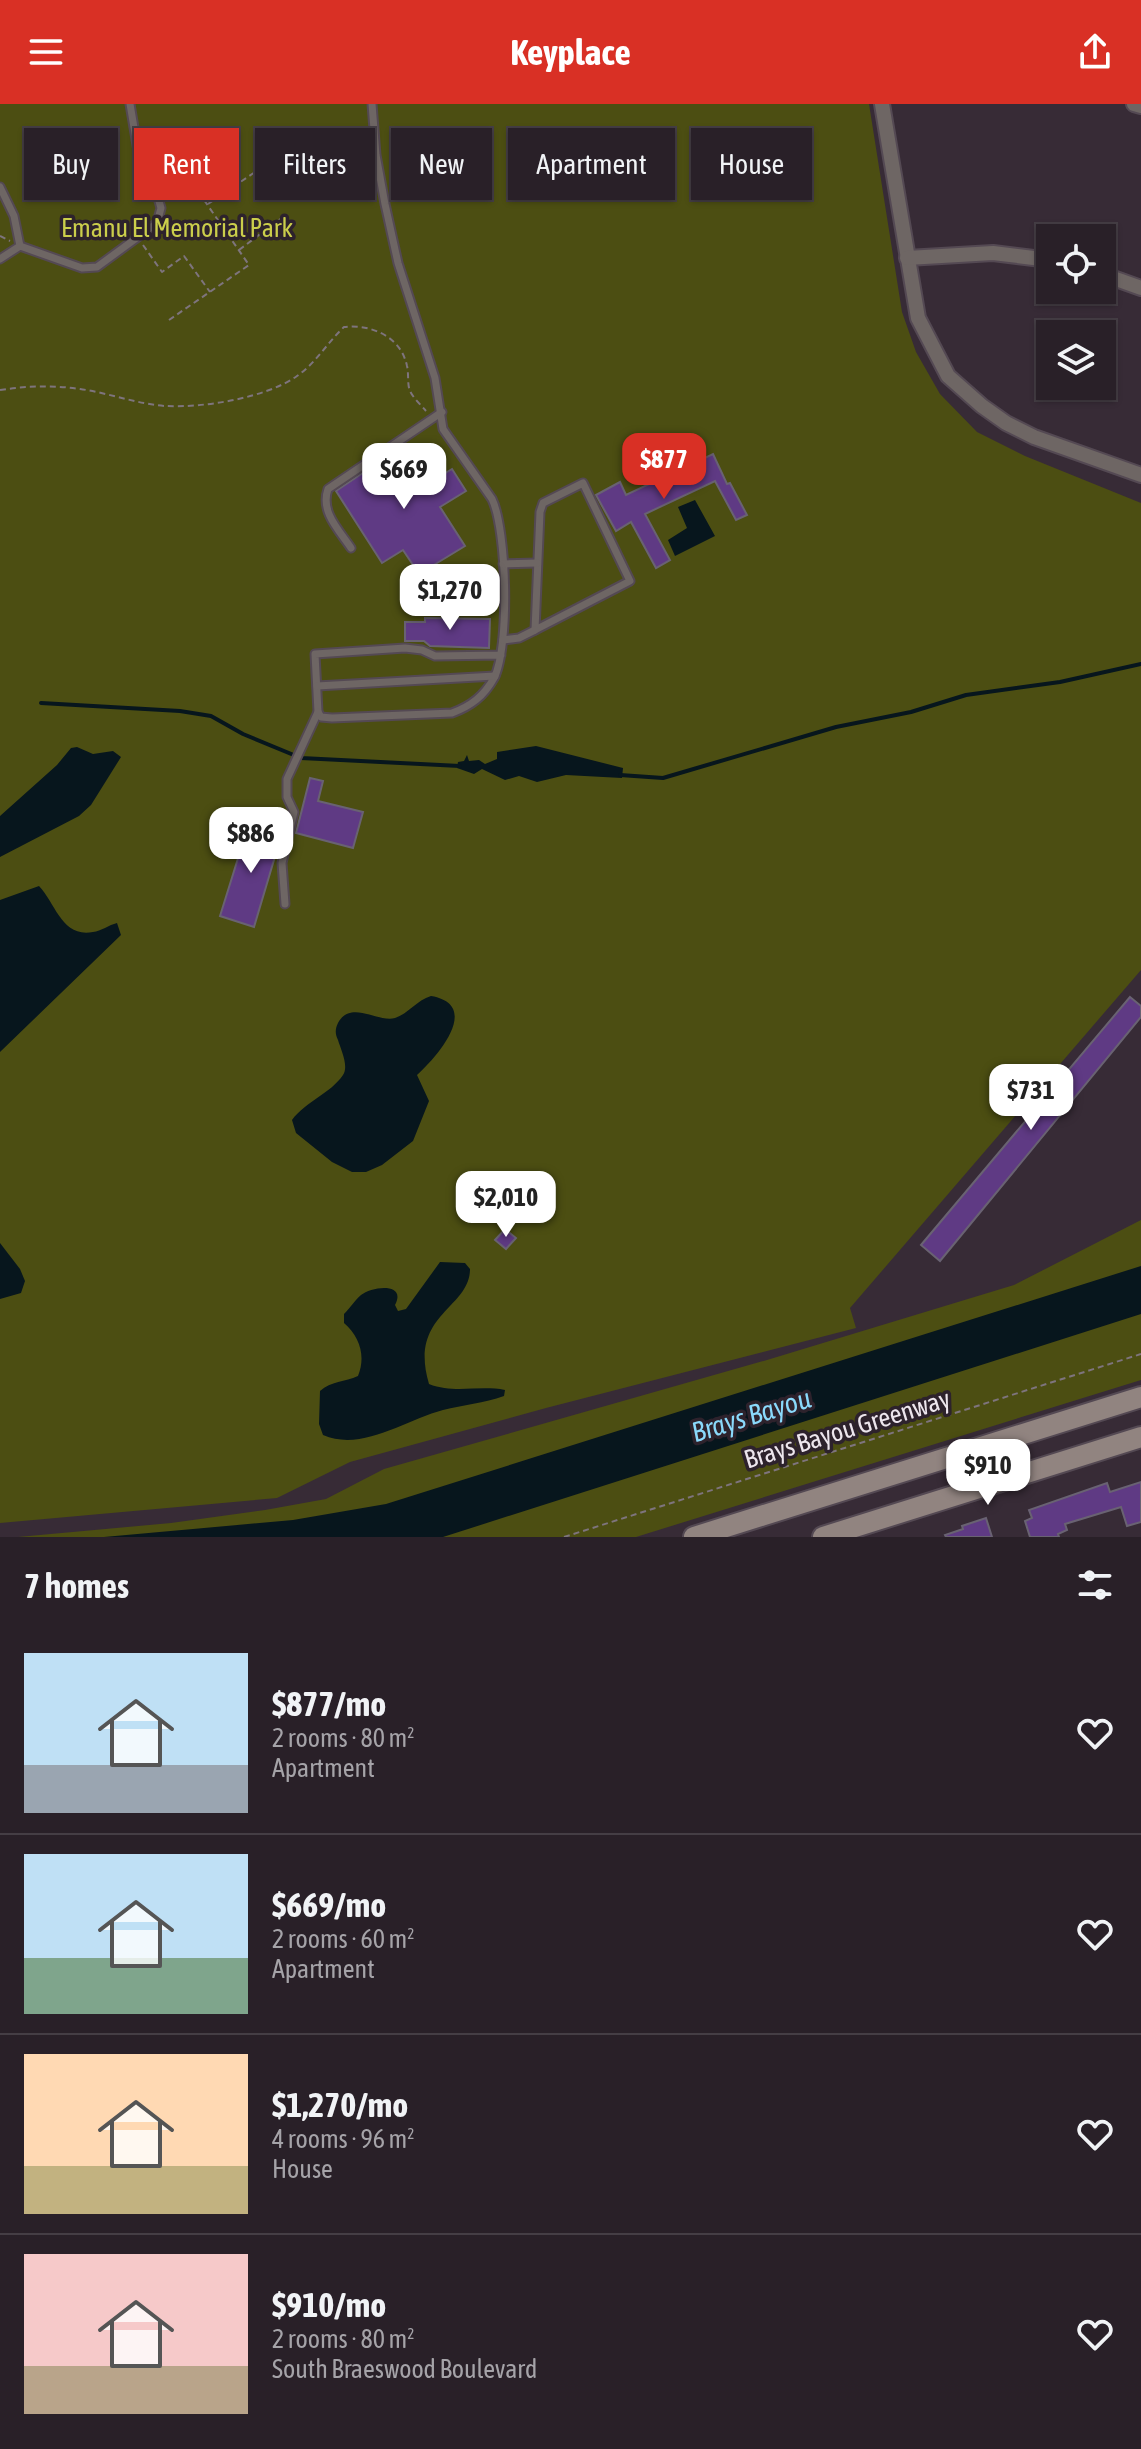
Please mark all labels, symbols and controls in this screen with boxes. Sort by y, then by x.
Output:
icon: menu [24,30,68,74]
icon: share [1073,30,1117,74]
text: Keyplace [510,31,631,73]
chip: Buy [24,128,118,200]
chip: Rent [134,128,239,200]
chip: Filters [255,128,375,200]
chip: New [391,128,492,200]
chip: Apartment [508,128,675,200]
chip: House [691,128,812,200]
park label: Emanu El Memorial Park [61,213,293,243]
map controls [1036,224,1116,400]
button: locate [1036,224,1116,304]
button: layers [1036,320,1116,400]
pin: $877 [617,433,711,501]
pin: $669 [357,443,451,511]
text: $877 [640,444,688,474]
text: $669 [380,454,428,484]
pin: $1,270 [385,564,515,632]
text: $1,270 [418,575,482,605]
pin: $886 [204,807,298,875]
text: $886 [227,818,275,848]
pin: $731 [984,1064,1078,1132]
text: $731 [1007,1075,1055,1105]
pin: $2,010 [441,1171,571,1239]
text: $2,010 [474,1182,538,1212]
water label: Brays Bayou [687,1382,815,1448]
street label: Brays Bayou Greenway [740,1383,954,1475]
pin: $910 [941,1439,1035,1507]
text: $910 [964,1450,1012,1480]
icon: filters [1073,1563,1117,1607]
text: 7 homes [24,1566,129,1605]
text: $877/mo [272,1684,386,1723]
icon: home [88,1685,184,1781]
icon: heart [1073,1711,1117,1755]
text: 2 rooms · 80 m² [272,1723,414,1753]
text: Apartment [272,1753,375,1783]
text: $669/mo [272,1885,386,1924]
icon: home [88,1886,184,1982]
icon: heart [1073,1912,1117,1956]
text: 2 rooms · 60 m² [272,1924,414,1954]
text: Apartment [272,1954,375,1984]
text: $1,270/mo [272,2085,408,2124]
icon: home [88,2086,184,2182]
icon: heart [1073,2112,1117,2156]
text: 4 rooms · 96 m² [272,2124,414,2154]
text: House [272,2154,333,2184]
text: $910/mo [272,2285,386,2324]
icon: home [88,2286,184,2382]
icon: heart [1073,2312,1117,2356]
text: 2 rooms · 80 m² [272,2324,414,2354]
text: South Braeswood Boulevard [272,2354,537,2384]

